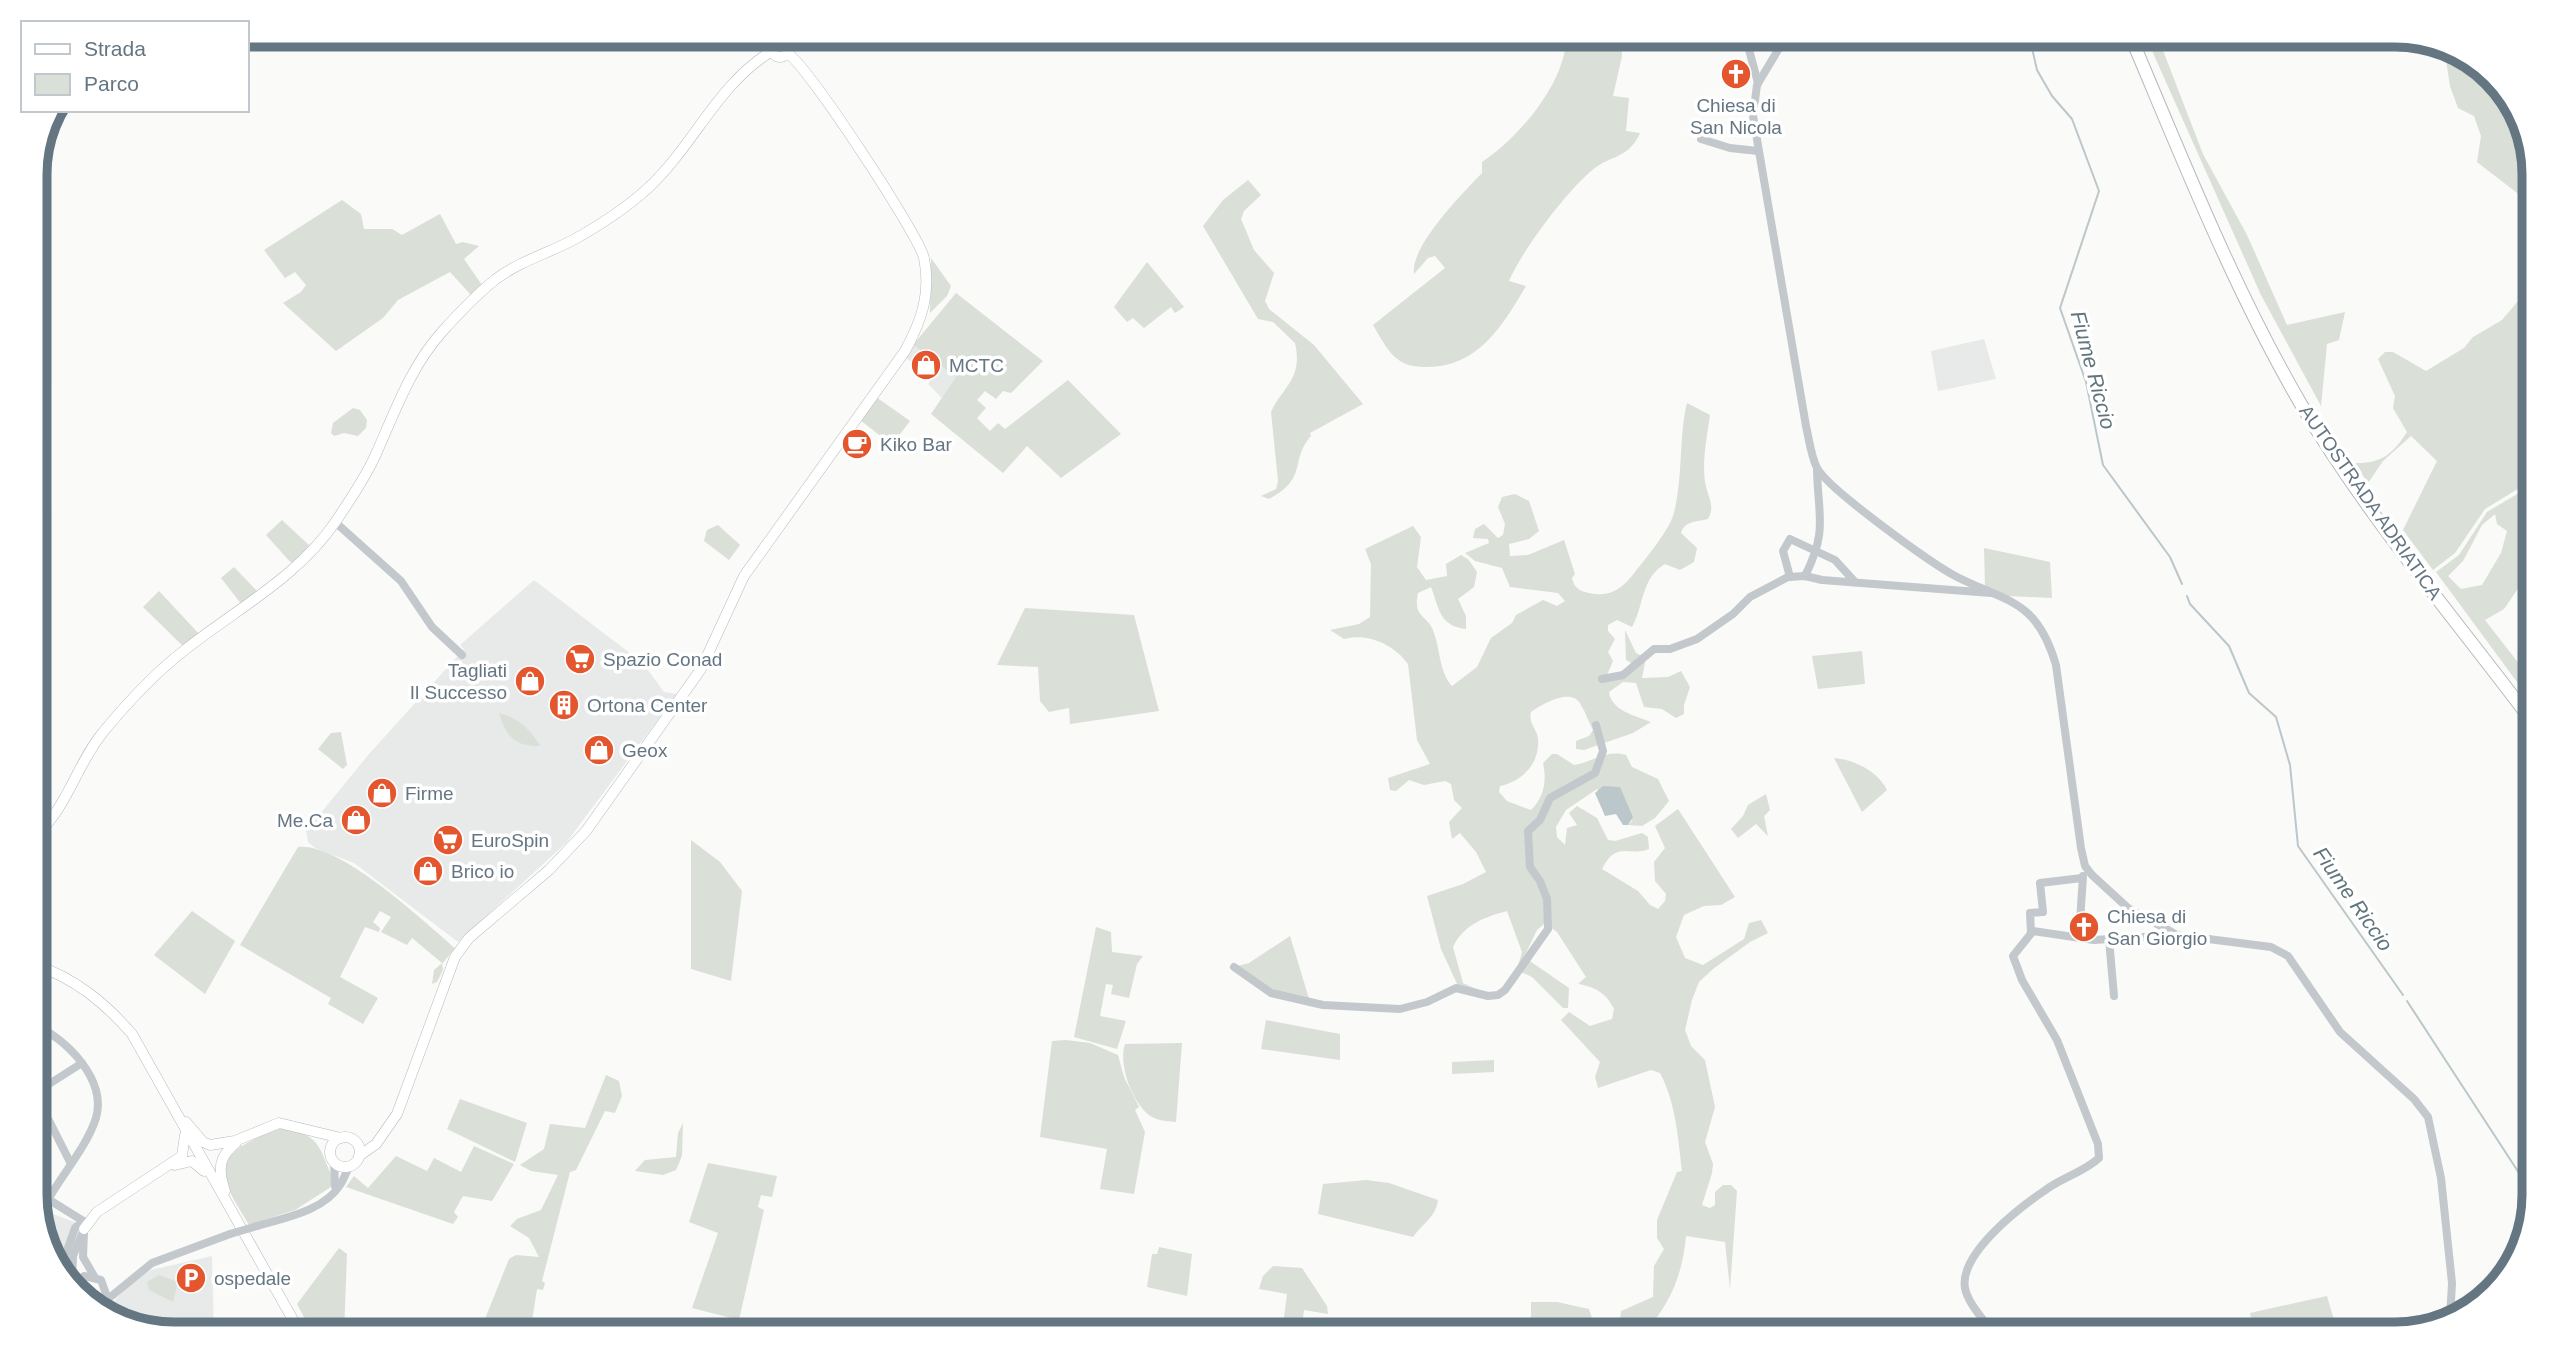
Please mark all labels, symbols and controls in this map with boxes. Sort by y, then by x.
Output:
legend [21,21,248,112]
text: Strada [84,37,146,60]
church icon: Chiesa di San Nicola [1719,57,1753,91]
text: Parco [84,72,139,95]
place label: Chiesa di San Nicola [1690,95,1782,138]
water label: Fiume Riccio [2067,308,2120,432]
shop icon: MCTC [909,348,943,382]
place label: MCTC [949,355,1004,376]
street label: AUTOSTRADA ADRIATICA [2295,401,2446,604]
cafe icon: Kiko Bar [840,427,874,461]
place label: Kiko Bar [880,434,952,455]
supermarket icon: Spazio Conad [563,642,597,676]
place label: Spazio Conad [603,649,722,670]
place label: Tagliati Il Successo [410,660,507,703]
shop icon: Tagliati Il Successo [513,664,547,698]
building icon: Ortona Center [547,688,581,722]
place label: Ortona Center [587,695,708,716]
shop icon: Geox [582,733,616,767]
place label: Geox [622,740,668,761]
shop icon: Firme [365,776,399,810]
place label: Firme [405,783,454,804]
shop icon: Me.Ca [339,803,373,837]
place label: Me.Ca [277,810,333,831]
supermarket icon: EuroSpin [431,823,465,857]
place label: EuroSpin [471,830,549,851]
water label: Fiume Riccio [2309,842,2398,955]
shop icon: Brico io [411,854,445,888]
place label: Brico io [451,861,514,882]
place label: Chiesa di San Giorgio [2107,906,2207,949]
church icon: Chiesa di San Giorgio [2067,910,2101,944]
parking icon: ospedale [174,1261,208,1295]
place label: ospedale [214,1268,291,1289]

